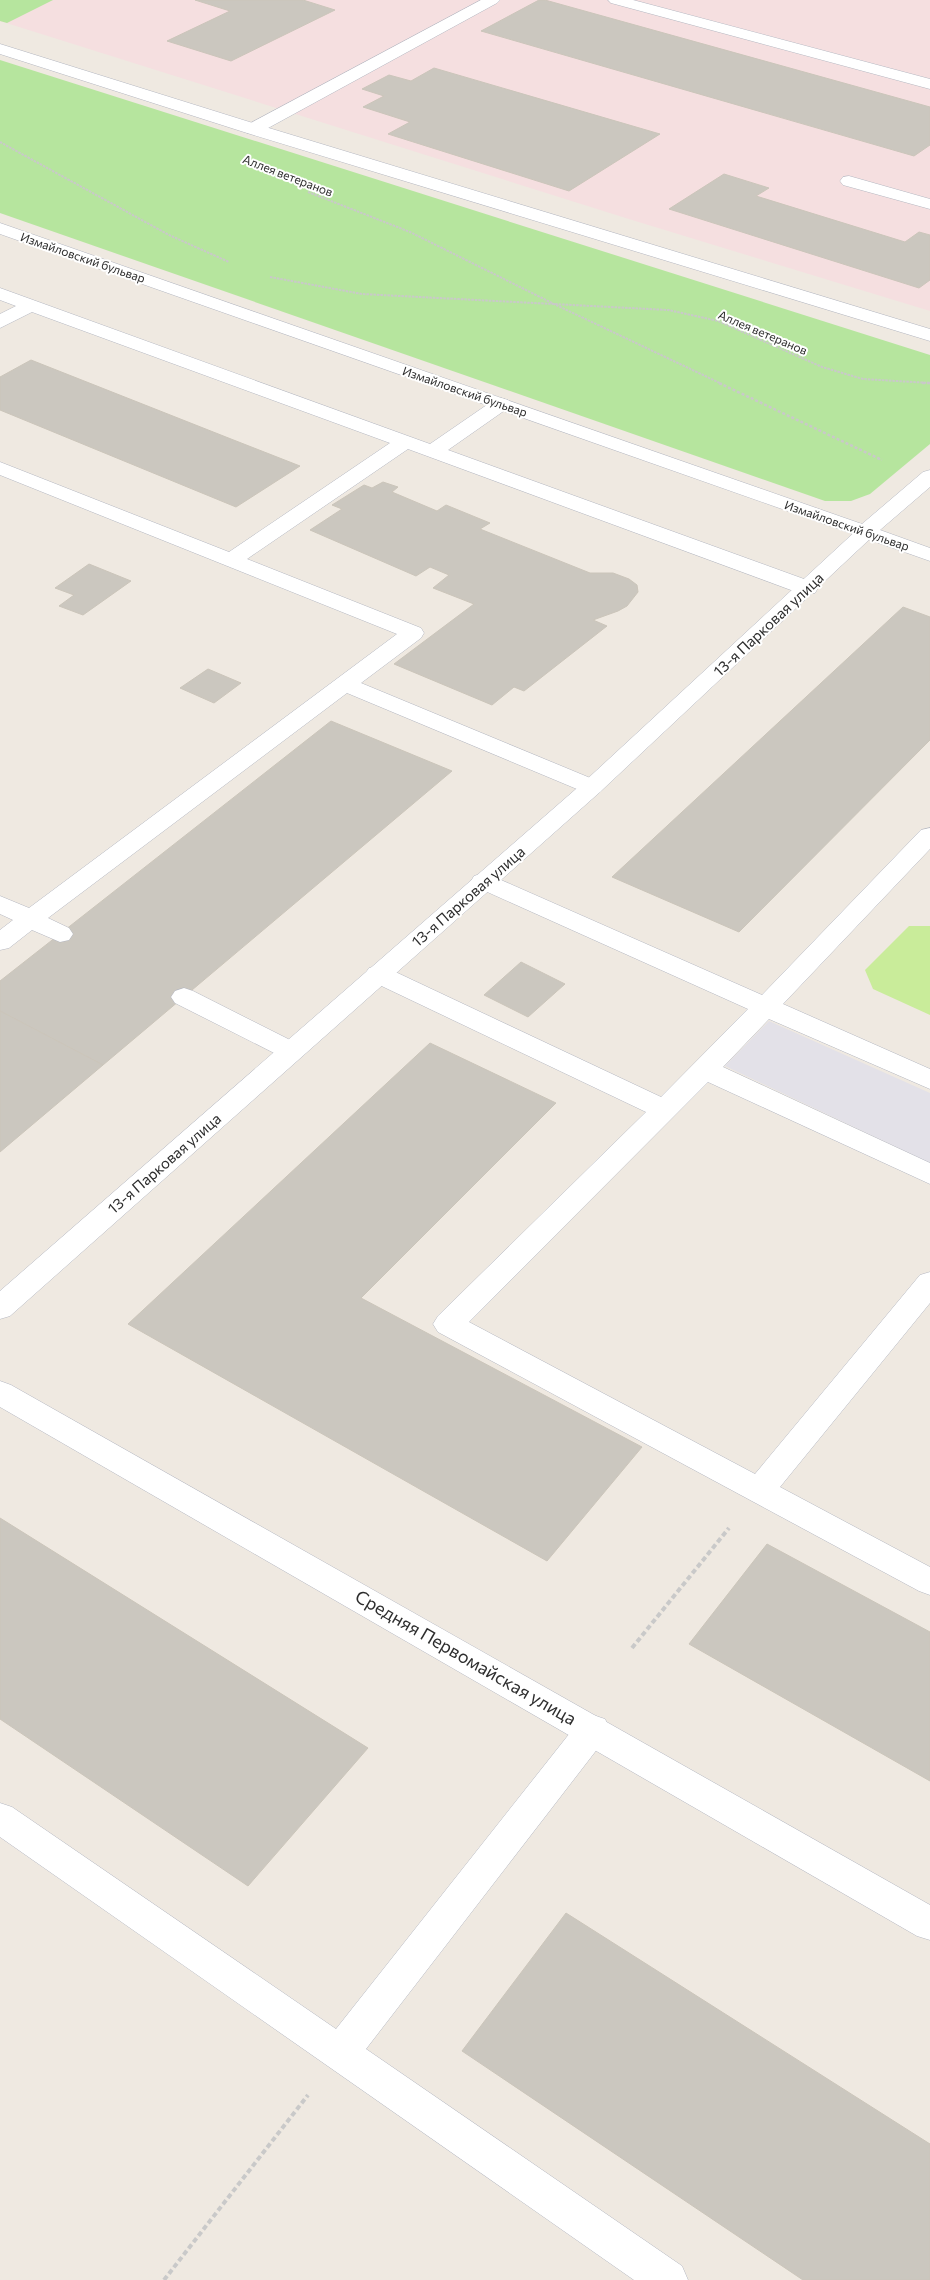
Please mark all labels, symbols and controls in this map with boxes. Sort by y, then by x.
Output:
street label: Аллея ветеранов [241,151,335,199]
street label: Измайловский бульвар [19,229,147,285]
street label: Аллея ветеранов [716,307,810,357]
street label: Измайловский бульвар [401,363,529,419]
street label: Измайловский бульвар [783,497,911,553]
street label: 13-я Парковая улица [709,568,827,680]
street label: 13-я Парковая улица [408,842,528,950]
street label: 13-я Парковая улица [104,1109,224,1217]
street label: Средняя Первомайская улица [352,1585,580,1729]

